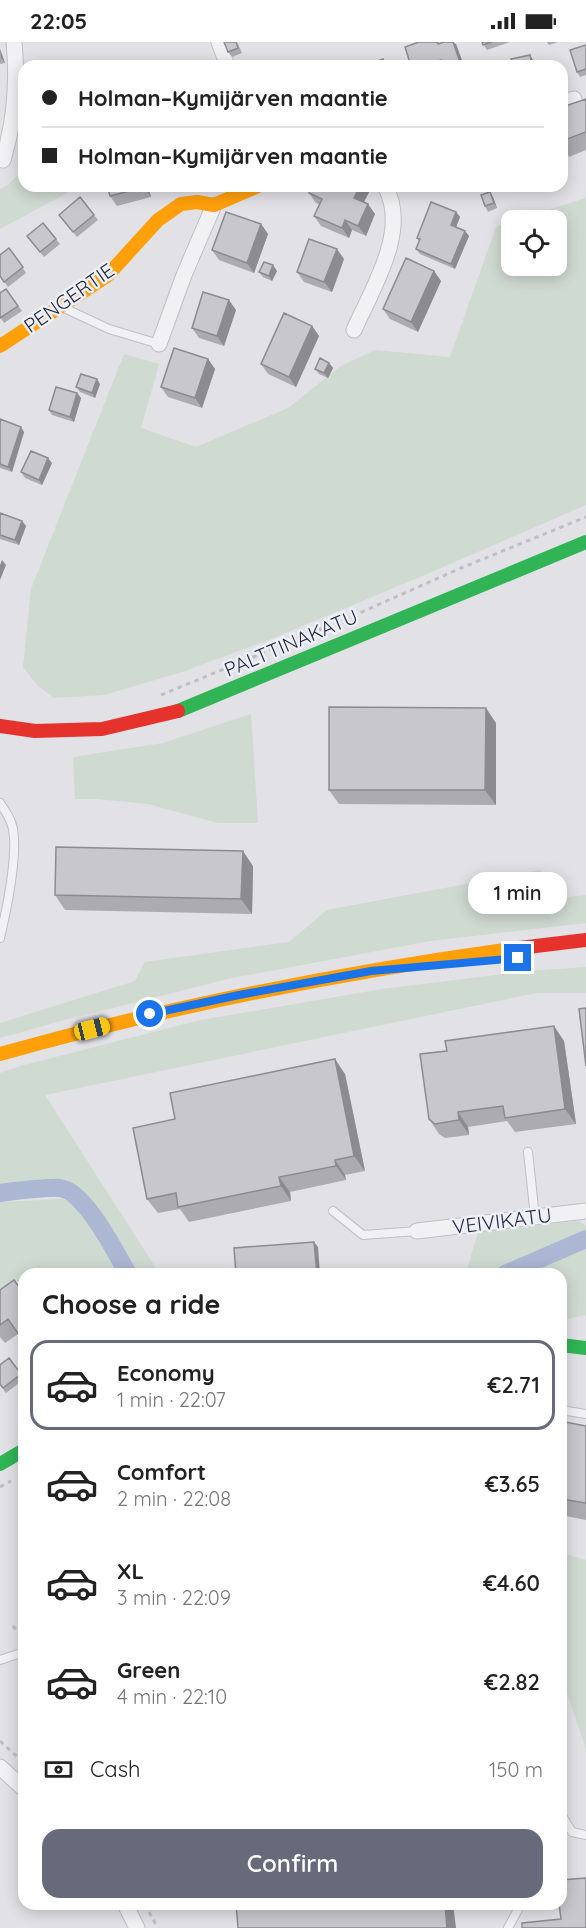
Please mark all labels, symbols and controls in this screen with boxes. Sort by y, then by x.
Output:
text: 22:05 [30,7,87,35]
text: Holman–Kymijärven maantie [78,84,388,112]
text: Holman–Kymijärven maantie [78,142,388,170]
map controls [501,210,567,276]
button: locate [501,210,567,276]
street label: PENGERTIE [19,257,119,338]
street label: PALTTINAKATU [220,603,361,682]
callout: 1 min [468,871,568,913]
text: 1 min [494,880,541,905]
route end [504,944,531,971]
route start [136,1000,163,1027]
car [72,1016,112,1042]
street label: VEIVIKATU [451,1202,553,1239]
text: Choose a ride [42,1287,220,1321]
icon: car [45,1358,99,1412]
text: Economy [117,1359,215,1387]
text: €2.71 [487,1371,540,1399]
text: 1 min · 22:07 [117,1387,226,1412]
icon: car [45,1457,99,1511]
text: Comfort [117,1458,206,1486]
text: €3.65 [485,1470,540,1498]
text: 2 min · 22:08 [117,1486,231,1511]
icon: car [45,1556,99,1610]
text: XL [117,1557,144,1585]
text: €4.60 [483,1569,540,1597]
text: 3 min · 22:09 [117,1585,231,1610]
icon: car [45,1655,99,1709]
text: Green [117,1656,180,1684]
text: €2.82 [484,1668,540,1696]
text: 4 min · 22:10 [117,1684,227,1709]
icon: cash [42,1753,75,1786]
text: Cash [90,1755,141,1783]
text: 150 m [489,1757,543,1782]
button: Confirm [42,1829,543,1898]

